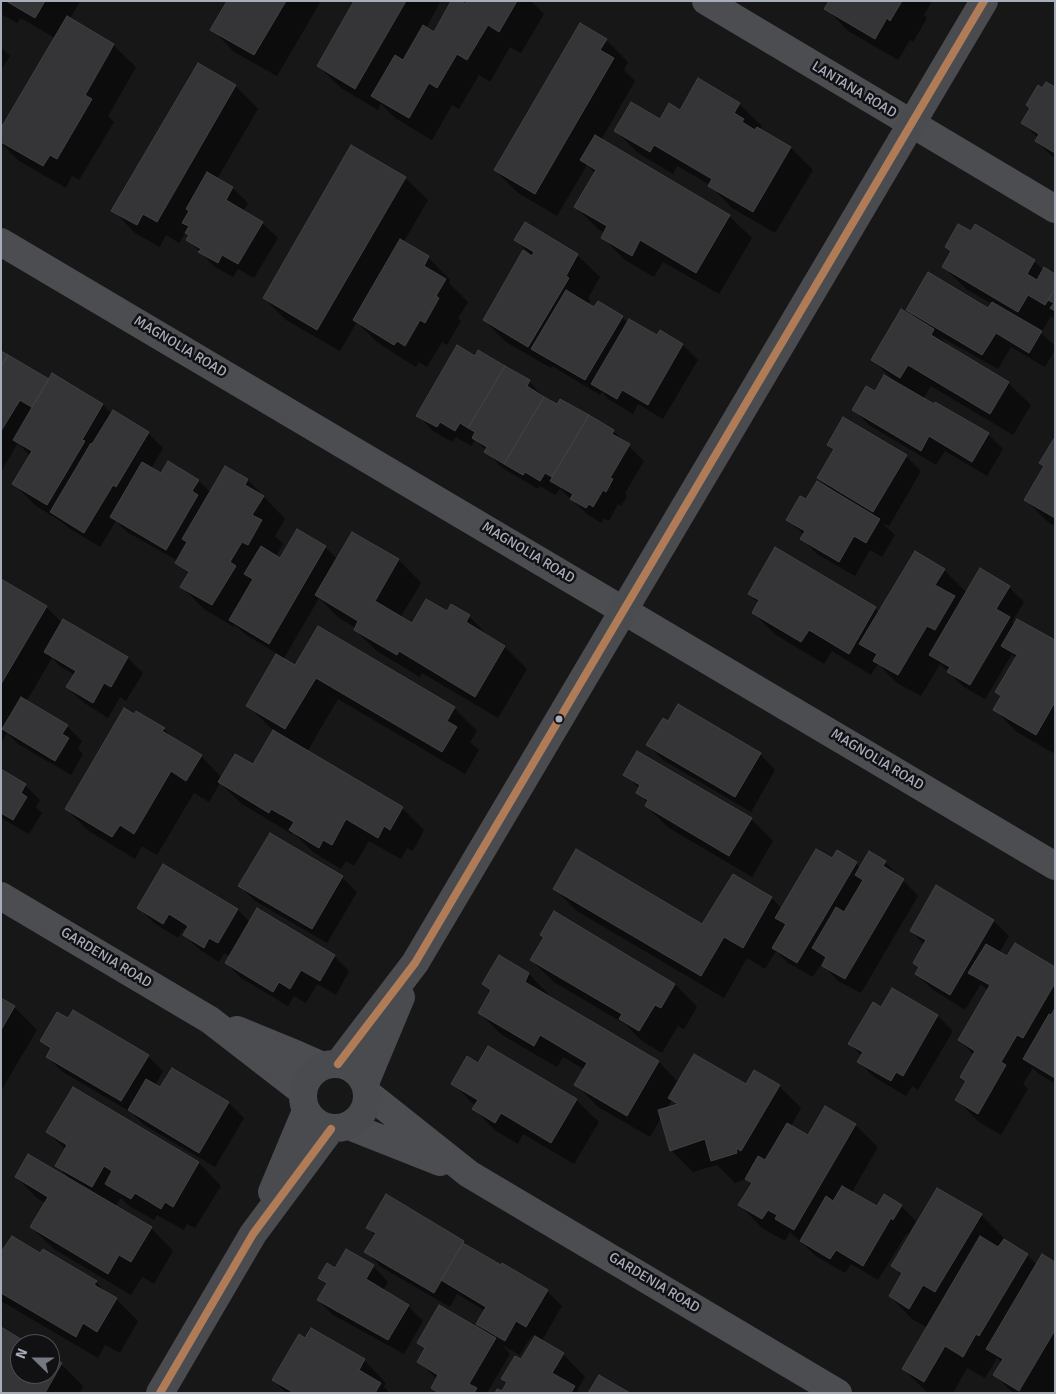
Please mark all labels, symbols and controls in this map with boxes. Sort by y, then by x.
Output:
street label: LANTANA ROAD [809,58,899,122]
street label: MAGNOLIA ROAD [131,313,229,381]
street label: MAGNOLIA ROAD [479,519,577,587]
unlabelled marker [554,714,564,724]
street label: MAGNOLIA ROAD [828,726,926,794]
street label: GARDENIA ROAD [57,924,155,992]
street label: GARDENIA ROAD [605,1249,703,1317]
north arrow [10,1334,60,1384]
text: N [12,1346,31,1361]

